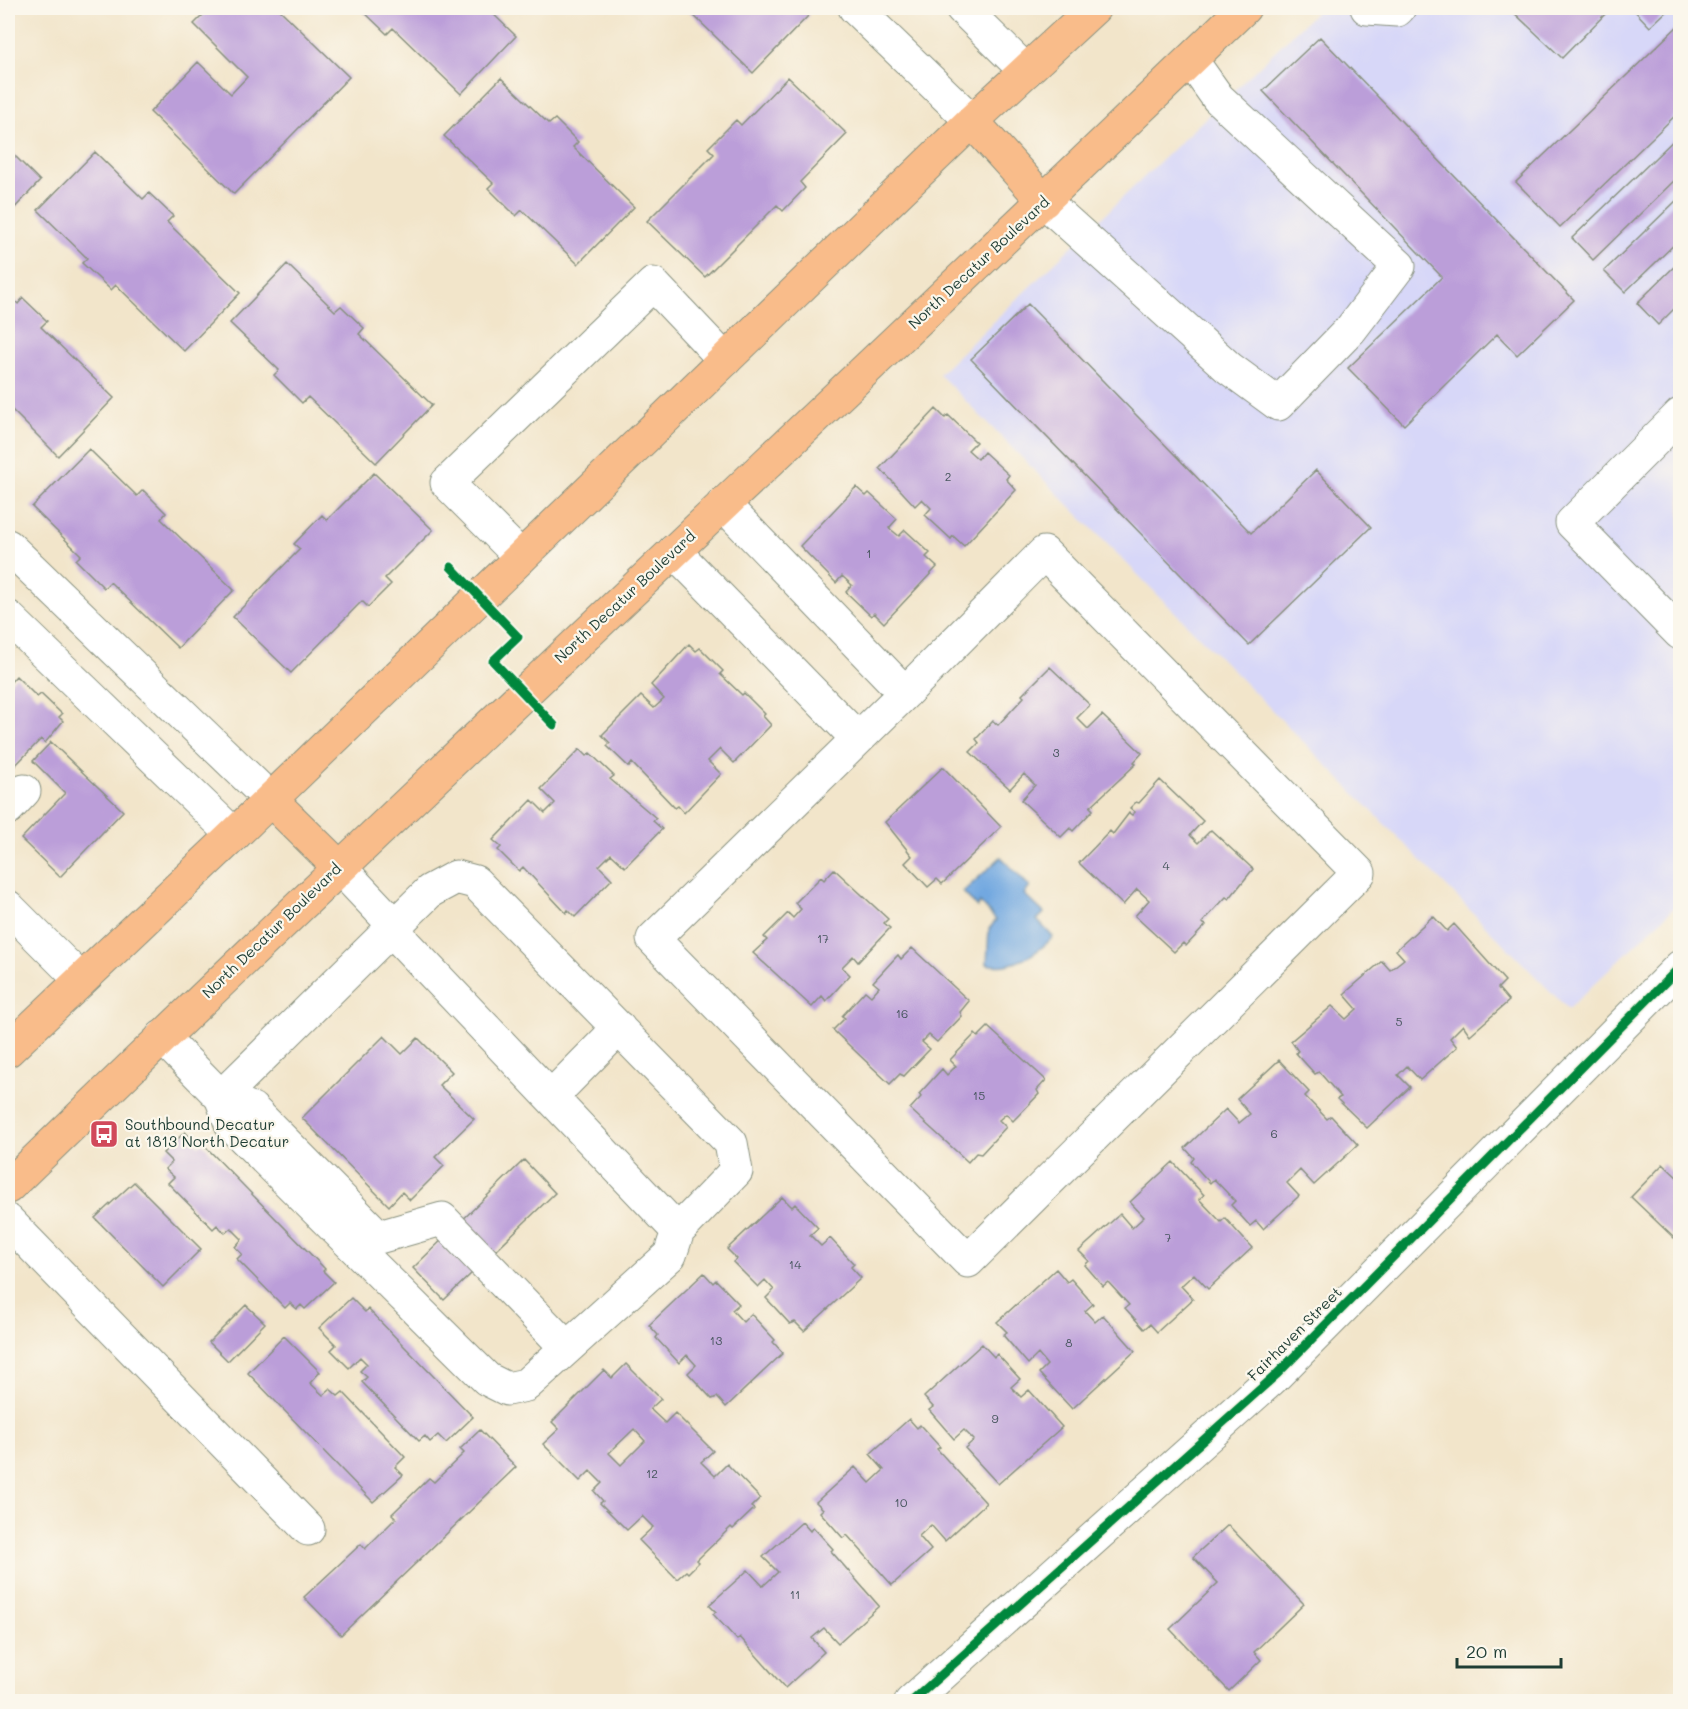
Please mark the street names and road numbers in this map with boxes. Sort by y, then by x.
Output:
street label: North Decatur Boulevard [903,192,1053,333]
street label: North Decatur Boulevard [549,526,699,667]
street label: North Decatur Boulevard [197,858,345,1002]
street label: Fairhaven Street [1243,1282,1346,1385]

